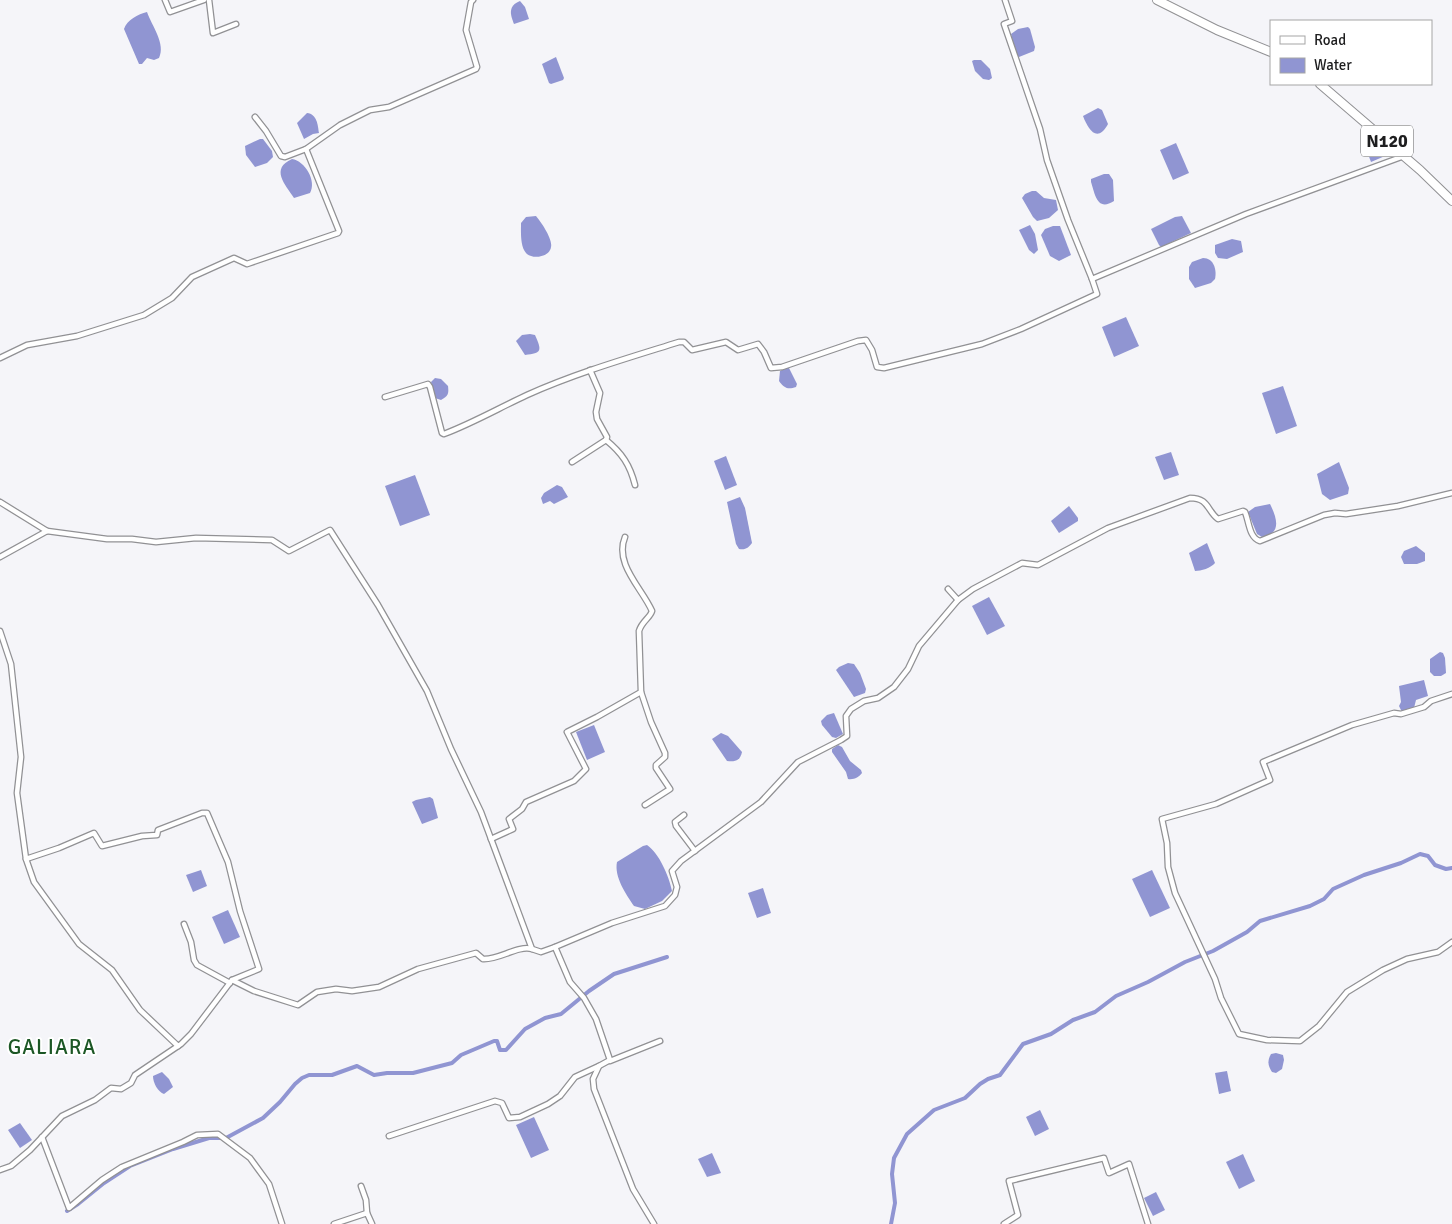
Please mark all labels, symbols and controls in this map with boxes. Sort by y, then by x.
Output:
legend [1270,20,1432,85]
text: Road [1314,31,1346,49]
text: Water [1314,56,1352,74]
road number: N120 [1361,125,1413,156]
district label: GALIARA [8,1034,96,1060]

